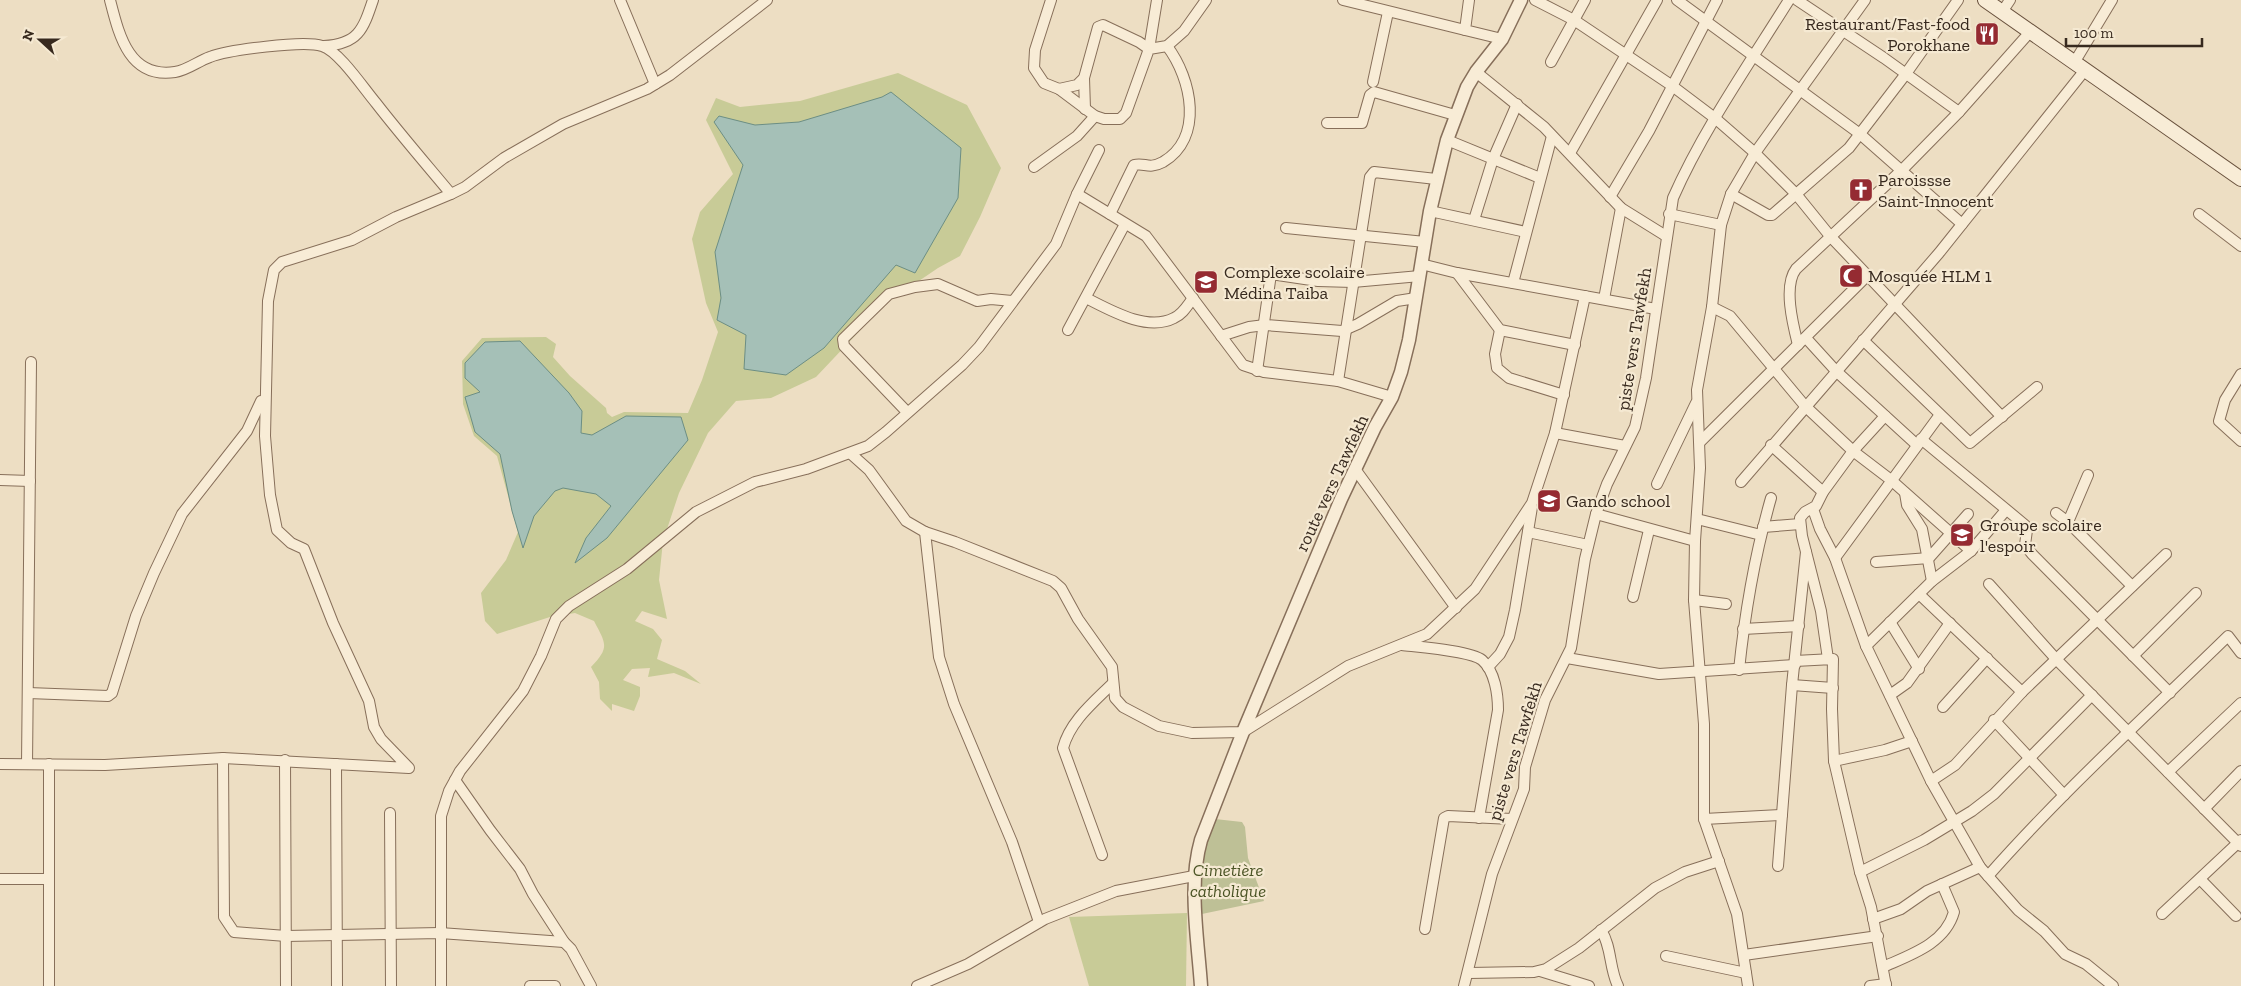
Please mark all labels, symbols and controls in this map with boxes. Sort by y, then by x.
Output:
place label: Restaurant/Fast-food Porokhane [1805,13,1970,56]
north arrow [15,15,65,65]
scale bar [2066,15,2202,47]
restaurant icon: Restaurant/Fast-food Porokhane [1974,21,2000,47]
text: 100 m [2074,24,2113,42]
text: N [18,27,38,44]
place label: Paroissse Saint-Innocent [1878,169,1994,212]
church icon: Paroissse Saint-Innocent [1848,177,1874,203]
place label: Complexe scolaire Médina Taiba [1224,261,1365,304]
mosque icon: Mosquée HLM 1 [1838,263,1864,289]
place label: Mosquée HLM 1 [1868,265,1992,287]
street label: piste vers Tawfekh [1612,266,1656,412]
school or university icon: Complexe scolaire Médina Taiba [1193,269,1219,295]
street label: route vers Tawfekh [1291,411,1373,555]
school or university icon: Gando school [1536,488,1562,514]
place label: Gando school [1566,490,1670,512]
place label: Groupe scolaire l'espoir [1980,514,2102,557]
school or university icon: Groupe scolaire l'espoir [1949,522,1975,548]
street label: piste vers Tawfekh [1483,679,1547,823]
park label: Cimetière catholique [1190,859,1266,902]

